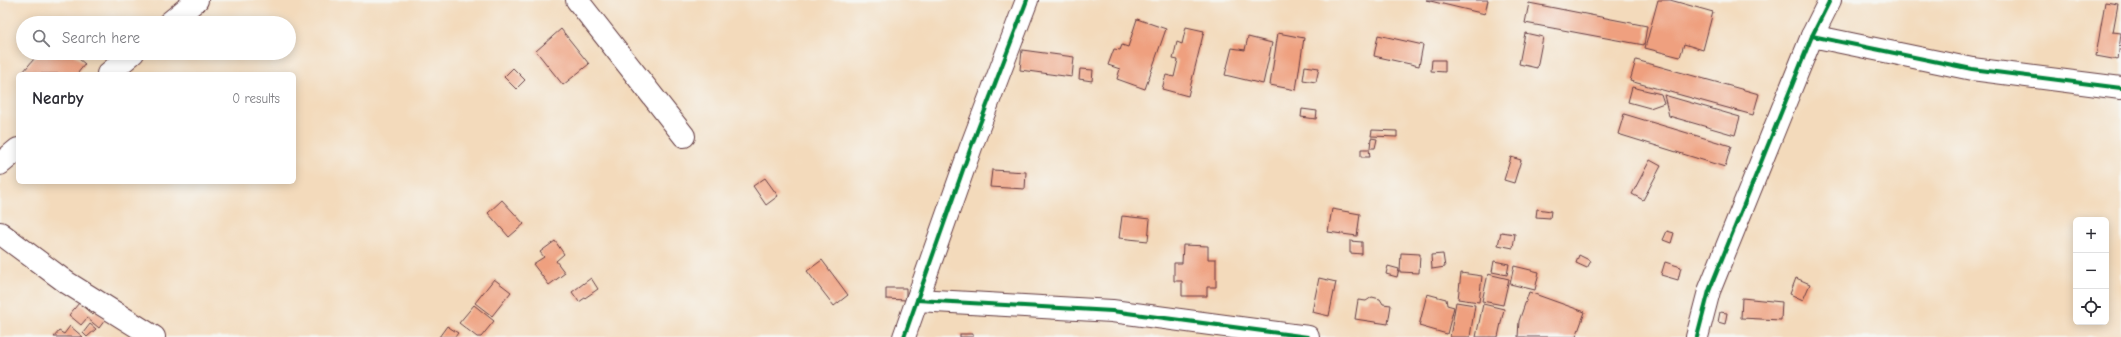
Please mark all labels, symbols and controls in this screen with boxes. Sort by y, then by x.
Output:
search box [16,16,296,60]
icon: search [30,27,52,49]
text: Search here [62,29,140,47]
text: Nearby [32,89,83,108]
text: 0 results [232,91,280,106]
map controls [2073,217,2109,325]
button: + [2073,217,2109,253]
button: − [2073,253,2109,289]
button: locate [2073,289,2109,325]

